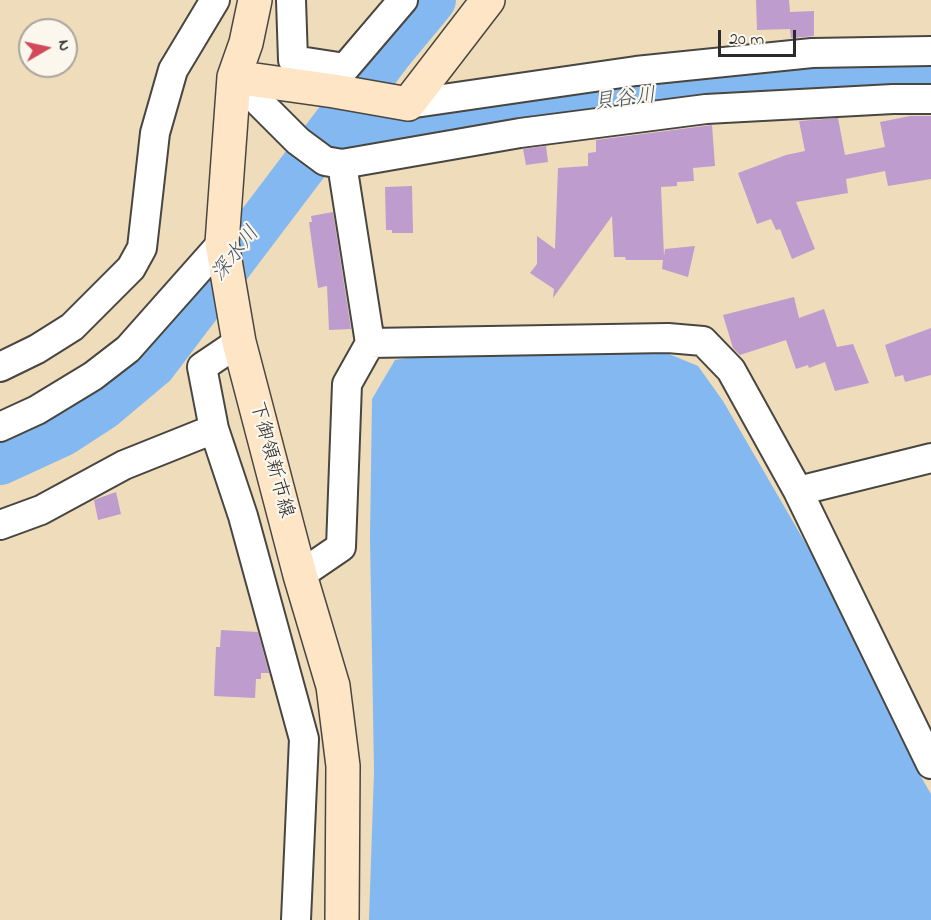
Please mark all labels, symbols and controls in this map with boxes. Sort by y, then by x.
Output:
north arrow [18,18,78,78]
scale bar [721,18,799,56]
text: 20 m [729,27,764,53]
text: N [51,38,77,53]
water label: 貝谷川 [592,85,658,117]
water label: 深水川 [208,222,266,288]
street label: 下御領新市線 [243,399,297,521]

